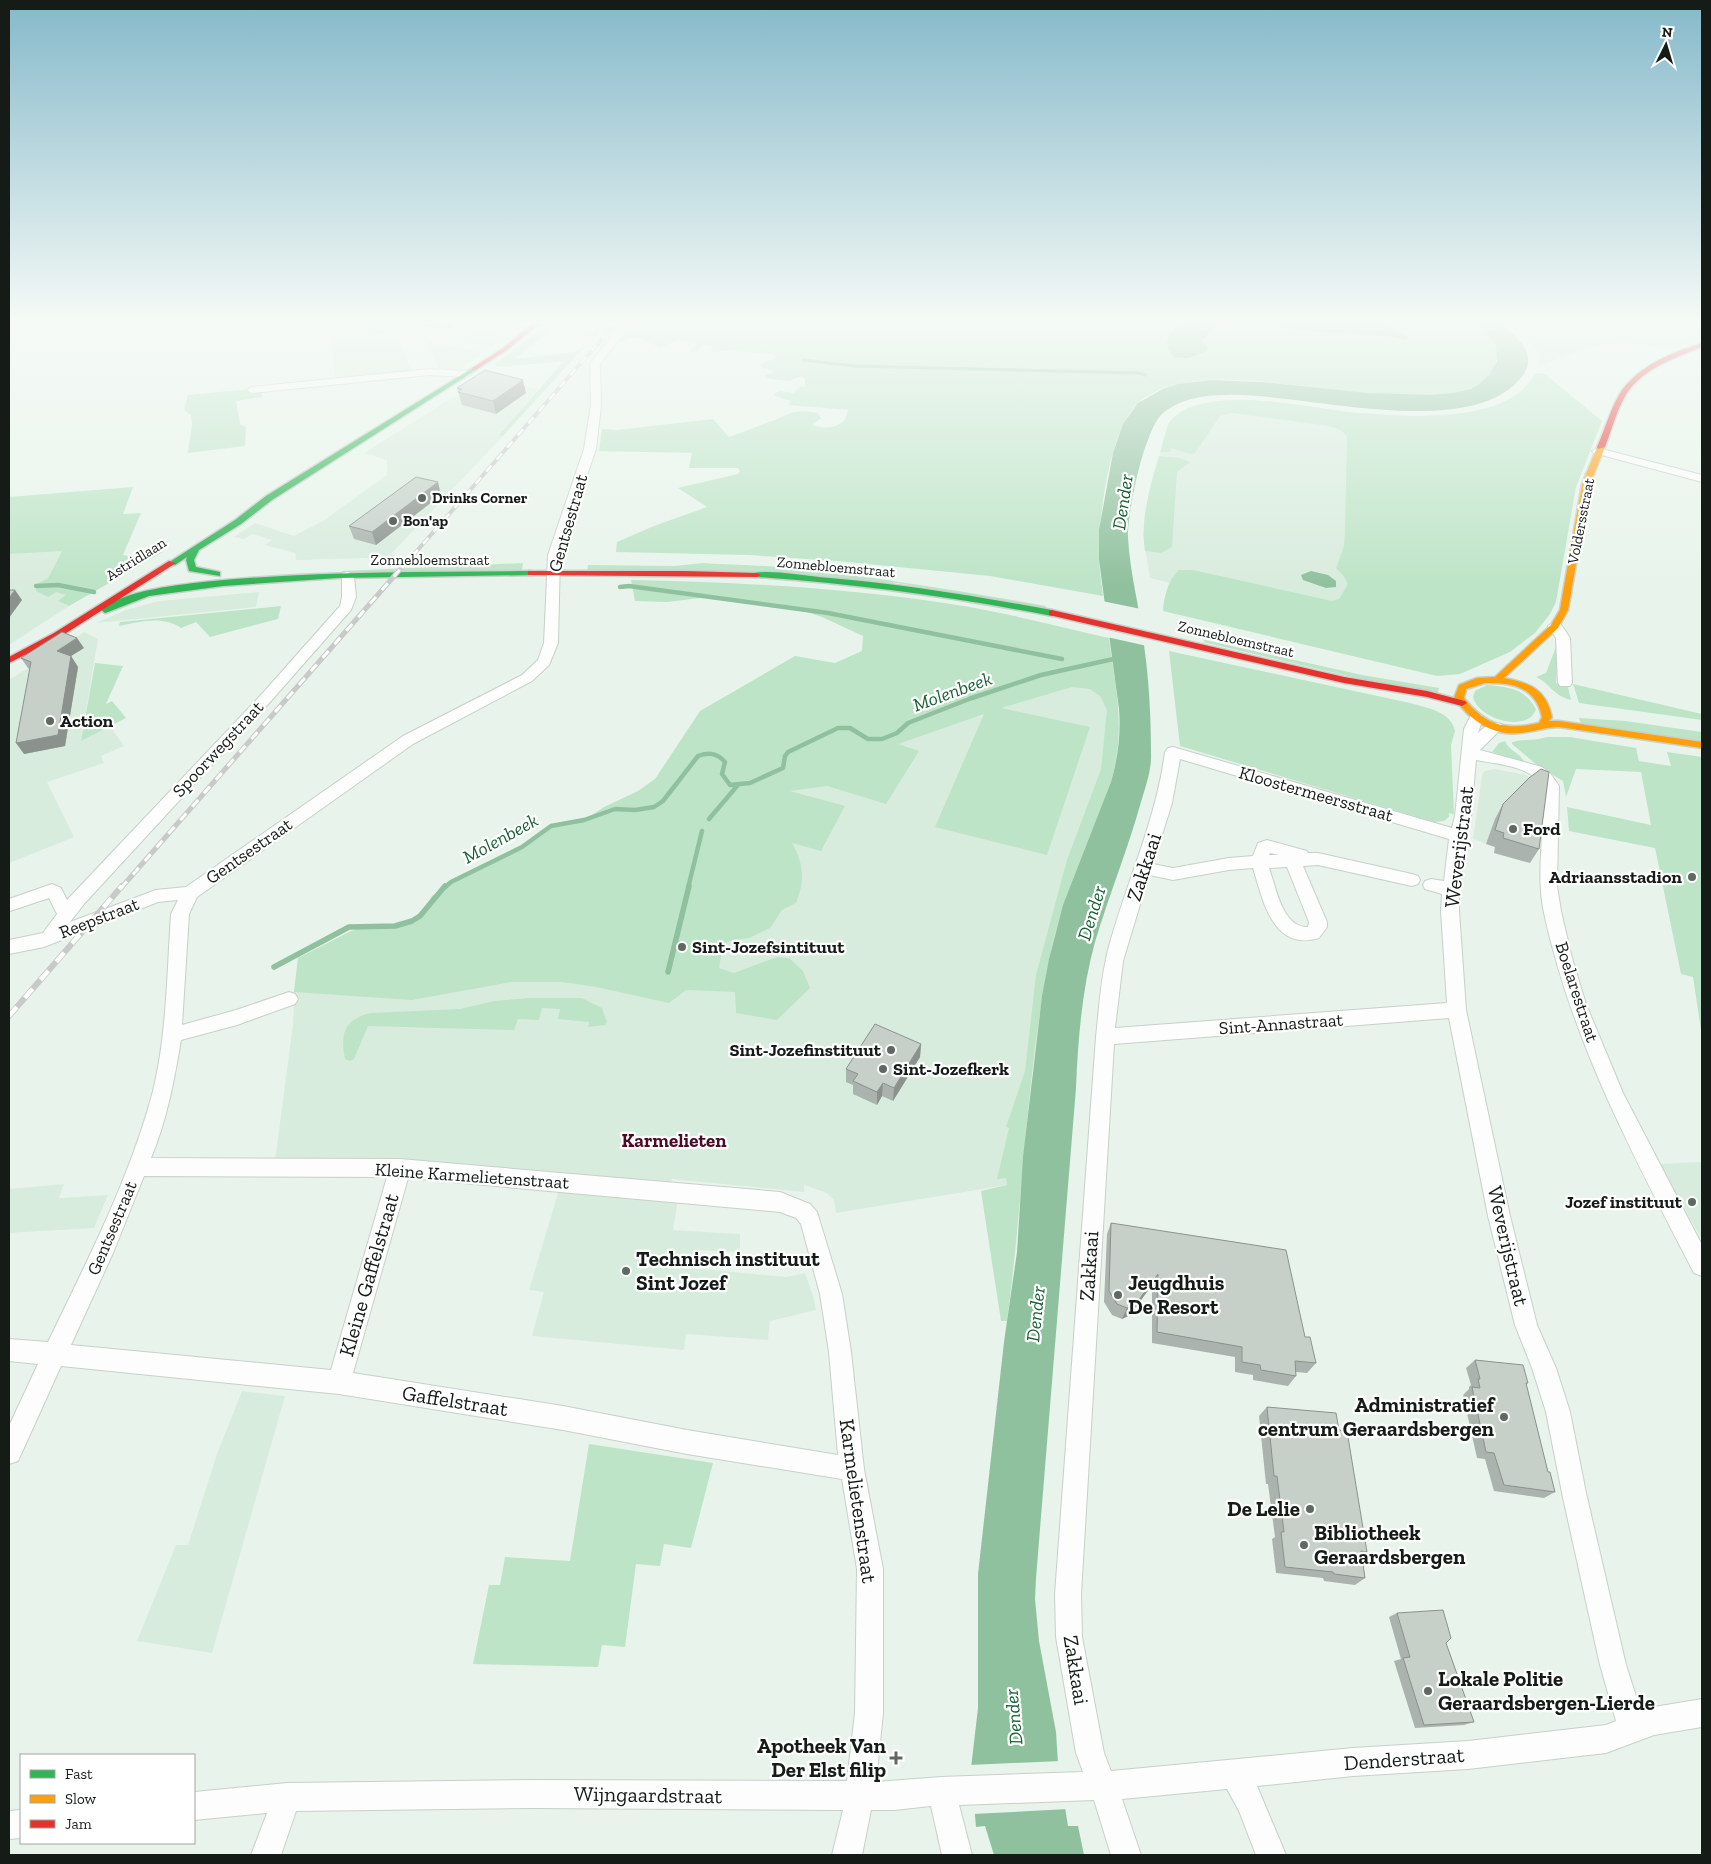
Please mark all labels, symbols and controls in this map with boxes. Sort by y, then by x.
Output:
north arrow [1641,20,1691,70]
text: N [1661,24,1673,42]
street label: Gentsestraat [544,471,593,574]
water label: Dender [1107,472,1138,531]
street label: Voldersstraat [1564,476,1598,566]
place label: Drinks Corner [432,489,528,507]
marker: Drinks Corner [416,492,428,504]
place label: Bon'ap [403,512,449,530]
marker: Bon'ap [387,515,399,527]
street label: Astridlaan [103,533,170,585]
street label: Zonnebloemstraat [371,551,490,569]
street label: Zonnebloemstraat [776,553,896,581]
street label: Zonnebloemstraat [1176,617,1296,661]
water label: Molenbeek [910,667,995,716]
street label: Spoorwegstraat [168,696,268,802]
place label: Action [60,710,114,732]
marker: Action [44,715,56,727]
street label: Kloostermeersstraat [1236,761,1396,827]
street label: Weverijstraat [1439,785,1479,909]
water label: Molenbeek [459,808,542,868]
street label: Gentsestraat [202,813,297,889]
place label: Ford [1523,818,1561,840]
marker: Ford [1507,823,1519,835]
street label: Zakkaai [1121,829,1166,904]
place label: Adriaansstadion [1549,866,1682,888]
marker: Adriaansstadion [1686,871,1698,883]
water label: Dender [1072,883,1111,943]
street label: Reepstraat [56,893,142,943]
place label: Sint-Jozefsintituut [692,936,845,958]
street label: Boelarestraat [1550,939,1604,1045]
marker: Sint-Jozefsintituut [676,941,688,953]
street label: Sint-Annastraat [1218,1009,1344,1039]
place label: Sint-Jozefinstituut [729,1039,882,1061]
marker: Sint-Jozefinstituut [885,1044,897,1056]
place label: Sint-Jozefkerk [893,1058,1009,1080]
marker: Sint-Jozefkerk [877,1063,889,1075]
district label: Karmelieten [622,1129,727,1152]
street label: Kleine Karmelietenstraat [374,1158,570,1194]
street label: Gentsestraat [82,1177,142,1279]
street label: Weverijstraat [1482,1184,1534,1309]
street label: Kleine Gaffelstraat [333,1190,404,1359]
place label: Jozef instituut [1565,1191,1683,1213]
marker: Jozef instituut [1686,1196,1698,1208]
street label: Zakkaai [1074,1230,1103,1302]
place label: Technisch instituut Sint Jozef [636,1246,820,1295]
marker: Technisch instituut Sint Jozef [620,1265,632,1277]
place label: Jeugdhuis De Resort [1128,1270,1225,1319]
water label: Dender [1021,1285,1050,1343]
marker: Jeugdhuis De Resort [1112,1289,1124,1301]
street label: Gaffelstraat [400,1380,510,1421]
place label: Administratief centrum Geraardsbergen [1258,1392,1496,1441]
marker: Administratief centrum Geraardsbergen [1498,1411,1510,1423]
street label: Karmelietenstraat [835,1417,882,1585]
place label: De Lelie [1227,1496,1300,1521]
marker: De Lelie [1304,1503,1316,1515]
place label: Bibliotheek Geraardsbergen [1314,1520,1466,1569]
marker: Bibliotheek Geraardsbergen [1298,1539,1310,1551]
street label: Zakkaai [1059,1633,1094,1707]
place label: Lokale Politie Geraardsbergen-Lierde [1438,1666,1655,1715]
marker: Lokale Politie Geraardsbergen-Lierde [1422,1685,1434,1697]
water label: Dender [1000,1688,1027,1746]
place label: Apotheek Van Der Elst filip [757,1733,887,1782]
street label: Denderstraat [1343,1742,1465,1775]
marker: Apotheek Van Der Elst filip [890,1752,902,1764]
legend [20,1754,195,1844]
text: Fast [65,1765,93,1783]
street label: Wijngaardstraat [574,1781,723,1809]
text: Slow [65,1790,97,1808]
text: Jam [65,1815,92,1833]

